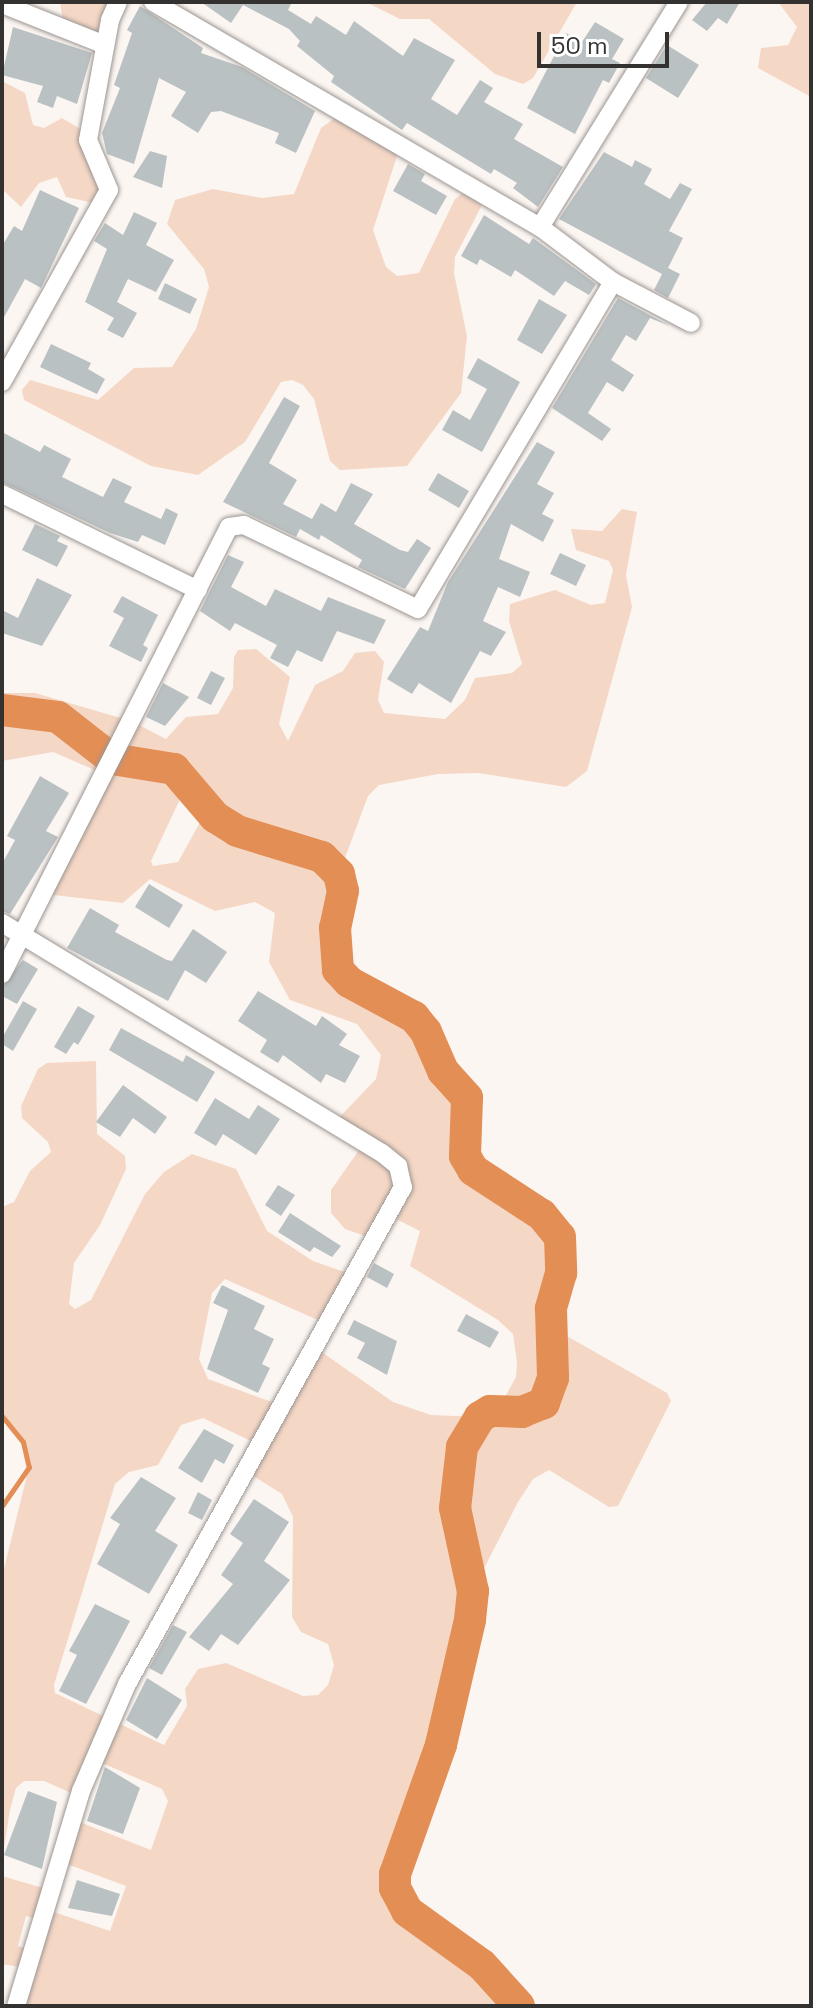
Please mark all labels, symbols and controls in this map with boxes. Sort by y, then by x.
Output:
scale bar [541,16,673,66]
text: 50 m [551,30,608,61]

